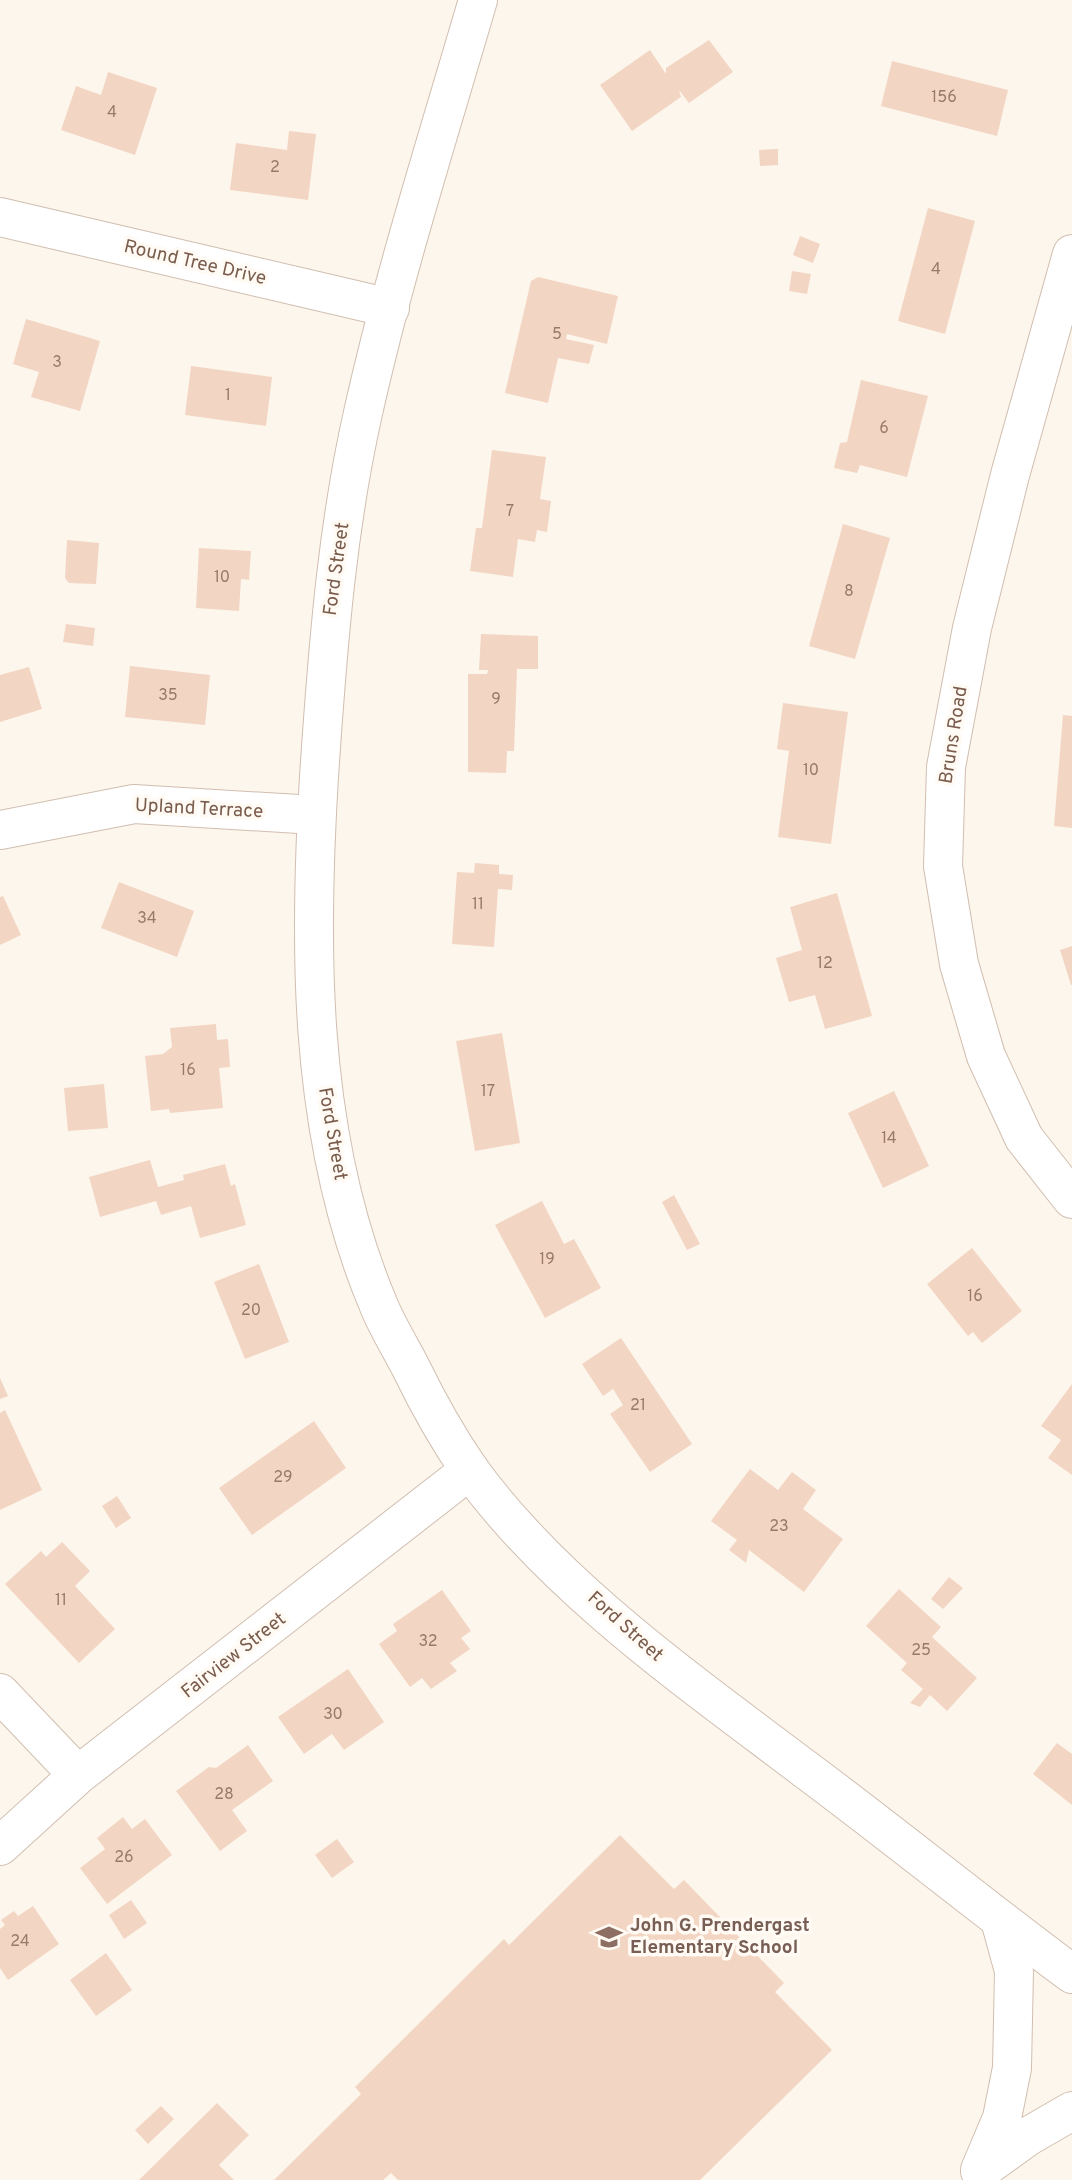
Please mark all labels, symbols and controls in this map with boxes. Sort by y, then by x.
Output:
house number: 156 [931,88,957,108]
house number: 4 [107,103,117,123]
house number: 2 [270,158,280,178]
street label: Round Tree Drive [121,235,269,291]
house number: 4 [931,260,941,280]
house number: 5 [552,325,562,345]
house number: 3 [52,353,62,373]
house number: 1 [225,386,231,406]
house number: 6 [879,419,889,439]
house number: 7 [506,502,514,522]
street label: Ford Street [319,521,355,617]
house number: 10 [214,568,230,588]
house number: 8 [844,582,854,602]
street label: Bruns Road [934,684,974,786]
house number: 35 [158,686,178,706]
house number: 9 [491,690,501,710]
house number: 10 [803,761,819,781]
street label: Upland Terrace [134,794,264,824]
house number: 11 [472,895,484,915]
house number: 34 [137,909,157,929]
house number: 12 [817,954,833,974]
house number: 16 [180,1061,196,1081]
house number: 17 [481,1082,495,1102]
street label: Ford Street [312,1086,352,1182]
house number: 14 [881,1129,897,1149]
house number: 19 [539,1250,555,1270]
house number: 16 [967,1287,983,1307]
house number: 20 [241,1301,261,1321]
house number: 21 [630,1396,646,1416]
house number: 29 [273,1468,293,1488]
house number: 23 [769,1517,789,1537]
street label: Ford Street [582,1587,668,1667]
house number: 11 [55,1591,67,1611]
street label: Fairview Street [177,1608,291,1704]
house number: 32 [418,1632,438,1652]
house number: 25 [911,1641,931,1661]
house number: 30 [323,1705,343,1725]
house number: 28 [214,1785,234,1805]
house number: 26 [114,1848,134,1868]
place label: John G. Prendergast Elementary School [630,1914,810,1960]
school or university icon: John G. Prendergast Elementary School [594,1922,624,1952]
house number: 24 [10,1932,30,1952]

